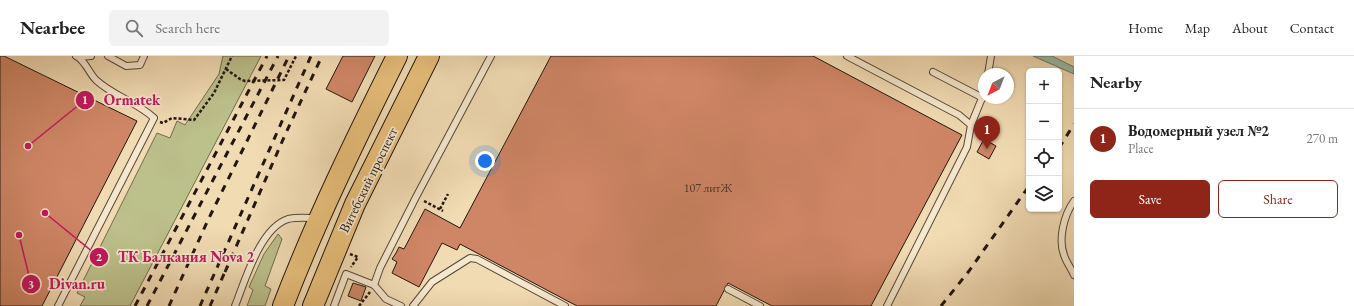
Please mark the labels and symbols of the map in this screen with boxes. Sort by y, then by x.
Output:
north arrow [978,68,1014,104]
callout: Ormatek [75,87,168,114]
text: Ormatek [104,90,161,109]
text: 1 [82,92,88,108]
pin: 1 [974,116,1000,149]
street label: Витебский проспект [335,124,401,236]
your location [475,151,495,171]
house number: 107 литЖ [684,180,732,196]
callout: ТК Балкания Nova 2 [89,243,262,270]
text: ТК Балкания Nova 2 [118,247,254,266]
text: 2 [96,249,103,265]
callout: Divan.ru [21,271,113,298]
text: Divan.ru [49,274,106,293]
text: 3 [28,276,34,292]

